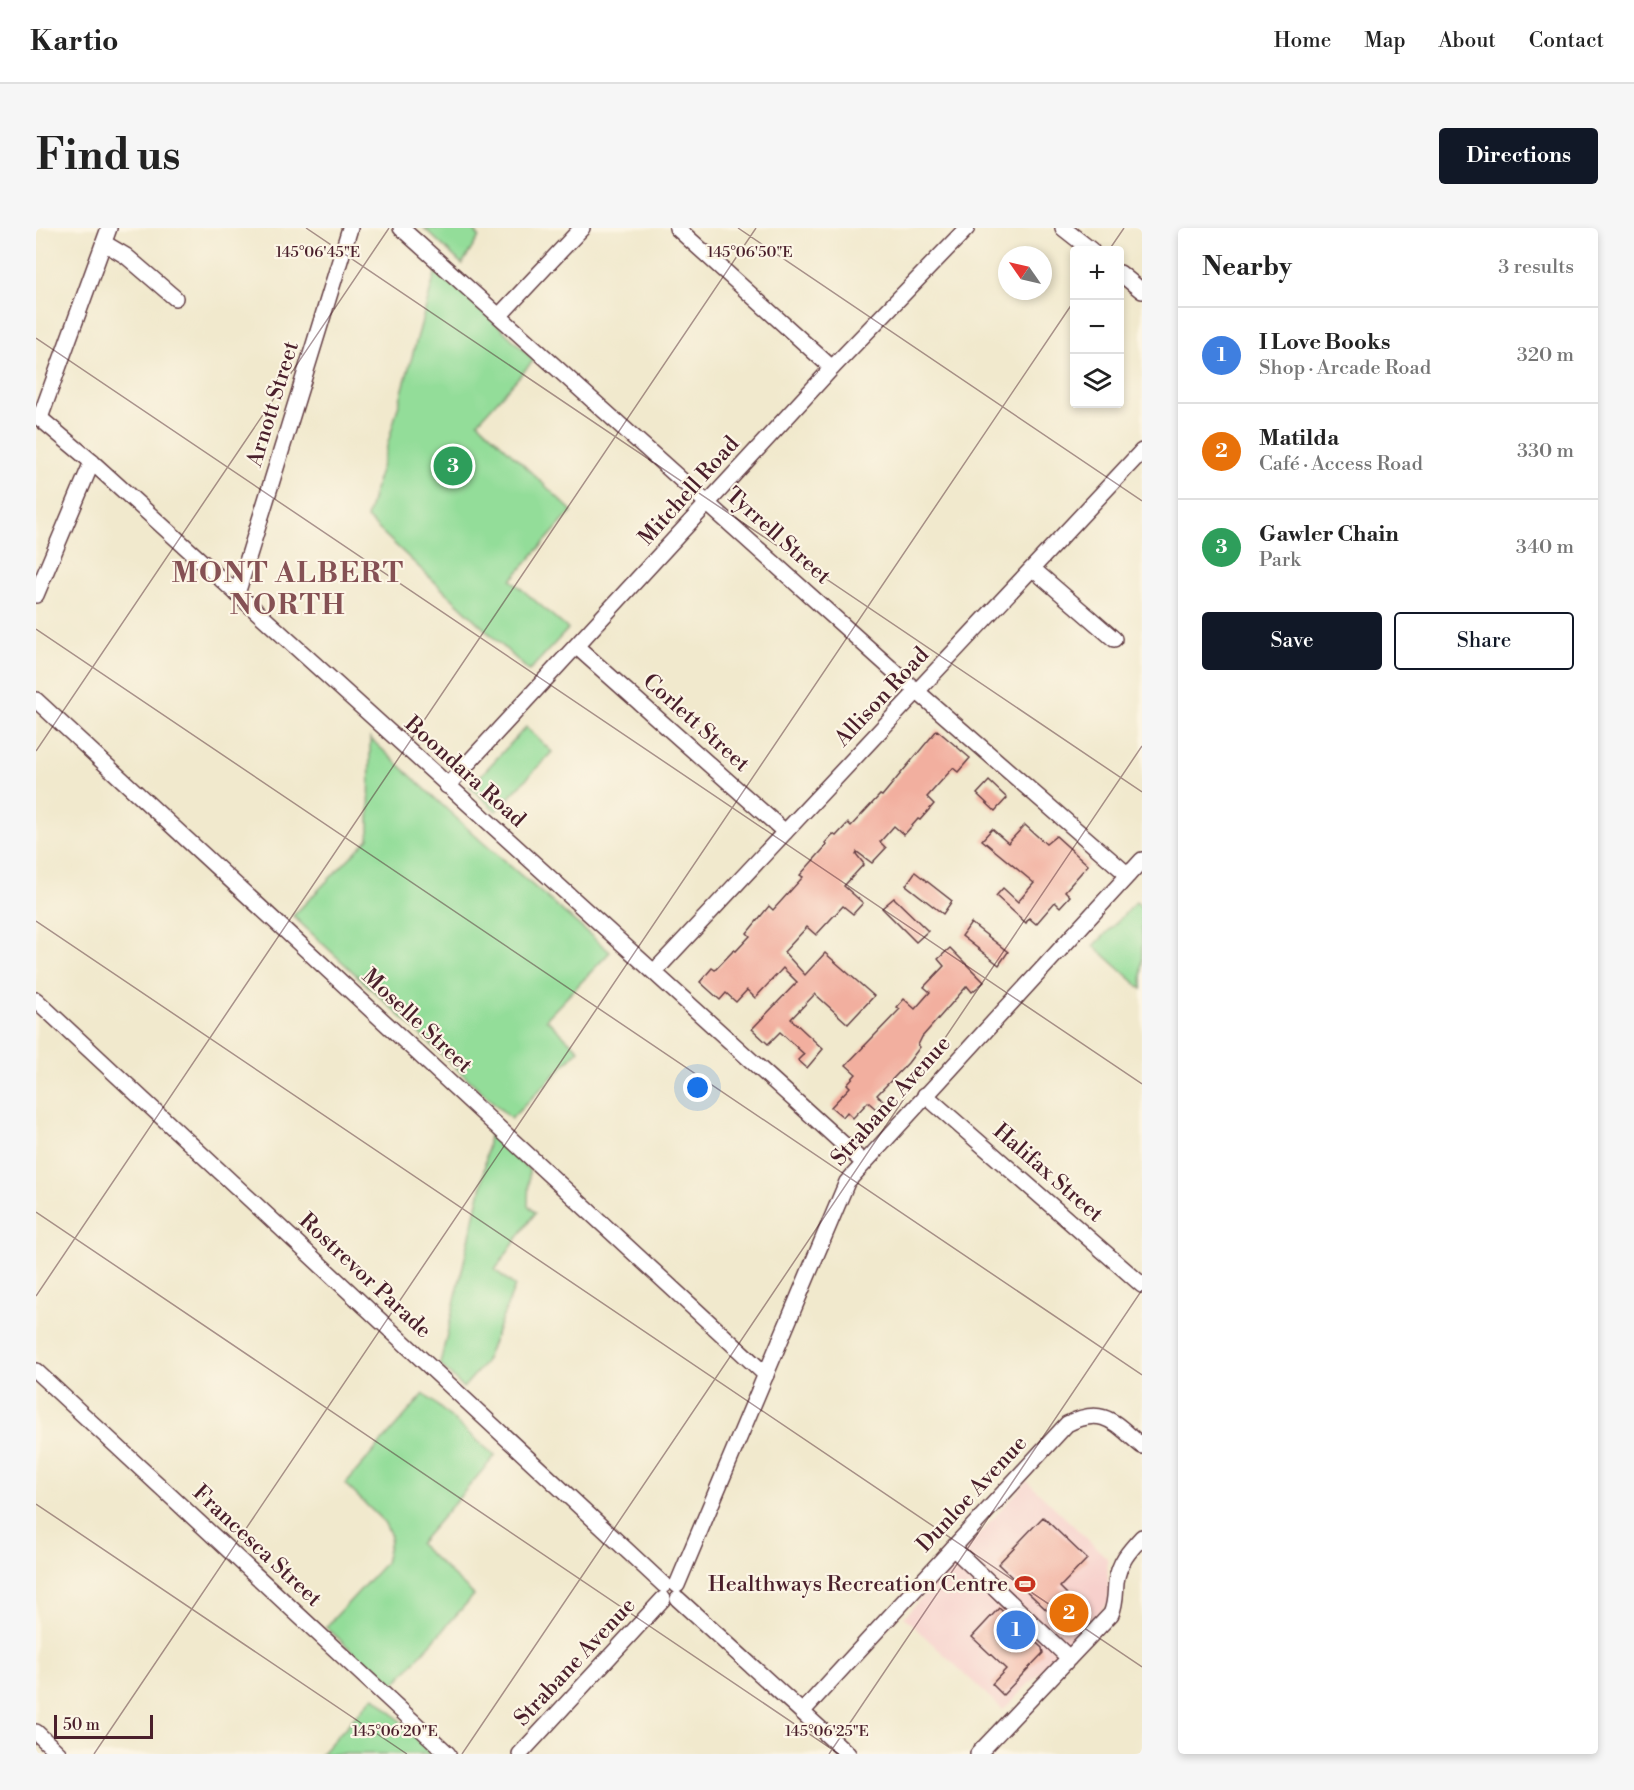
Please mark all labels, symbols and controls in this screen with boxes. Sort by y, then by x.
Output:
text: Kartio [30,24,119,59]
text: Home [1274,28,1331,54]
text: Map [1364,28,1406,54]
text: About [1439,28,1496,54]
text: Contact [1529,28,1604,54]
button: Directions [1439,128,1598,184]
text: Find us [36,130,180,183]
text: 145°06'45"E [276,243,360,262]
text: 145°06'50"E [707,243,793,262]
north arrow [998,246,1052,300]
map controls [1070,246,1124,408]
button: + [1070,246,1124,300]
text: Nearby [1202,251,1292,283]
text: 3 results [1498,255,1574,280]
button: − [1070,300,1124,354]
text: I Love Books [1259,329,1390,356]
street label: Arnott Street [241,338,305,471]
text: 1 [1217,343,1226,368]
text: 320 m [1517,343,1574,368]
button: layers [1070,354,1124,408]
text: Shop · Arcade Road [1259,356,1431,381]
text: Matilda [1259,425,1339,452]
street label: Mitchell Road [633,430,745,551]
text: 2 [1215,439,1228,464]
text: 330 m [1517,439,1574,464]
pin: 3 [434,444,472,488]
text: Café · Access Road [1259,452,1423,477]
street label: Tyrrell Street [720,482,836,590]
text: Gawler Chain [1259,521,1399,548]
text: 3 [1215,535,1228,560]
text: 340 m [1516,535,1574,560]
text: Park [1259,548,1301,573]
district label: MONT ALBERT NORTH [172,556,405,623]
button: Save [1202,612,1382,670]
button: Share [1394,612,1574,670]
street label: Allison Road [828,641,935,753]
street label: Corlett Street [637,668,755,778]
street label: Boondara Road [398,710,531,834]
street label: Moselle Street [356,963,478,1079]
street label: Strabane Avenue [825,1030,957,1172]
your location [683,1073,712,1102]
street label: Halifax Street [987,1118,1109,1228]
street label: Rostrevor Parade [293,1208,437,1344]
street label: Dunloe Avenue [911,1430,1033,1558]
street label: Francesca Street [187,1479,327,1613]
place label: Healthways Recreation Centre [708,1571,1008,1598]
sports icon: Healthways Recreation Centre [1013,1572,1037,1596]
pin: 2 [1050,1590,1088,1636]
street label: Strabane Avenue [509,1592,641,1732]
pin: 1 [996,1608,1036,1652]
scale bar [54,1712,153,1740]
text: 50 m [63,1715,100,1735]
text: 145°06'20"E [352,1722,438,1741]
text: 145°06'25"E [785,1722,869,1741]

